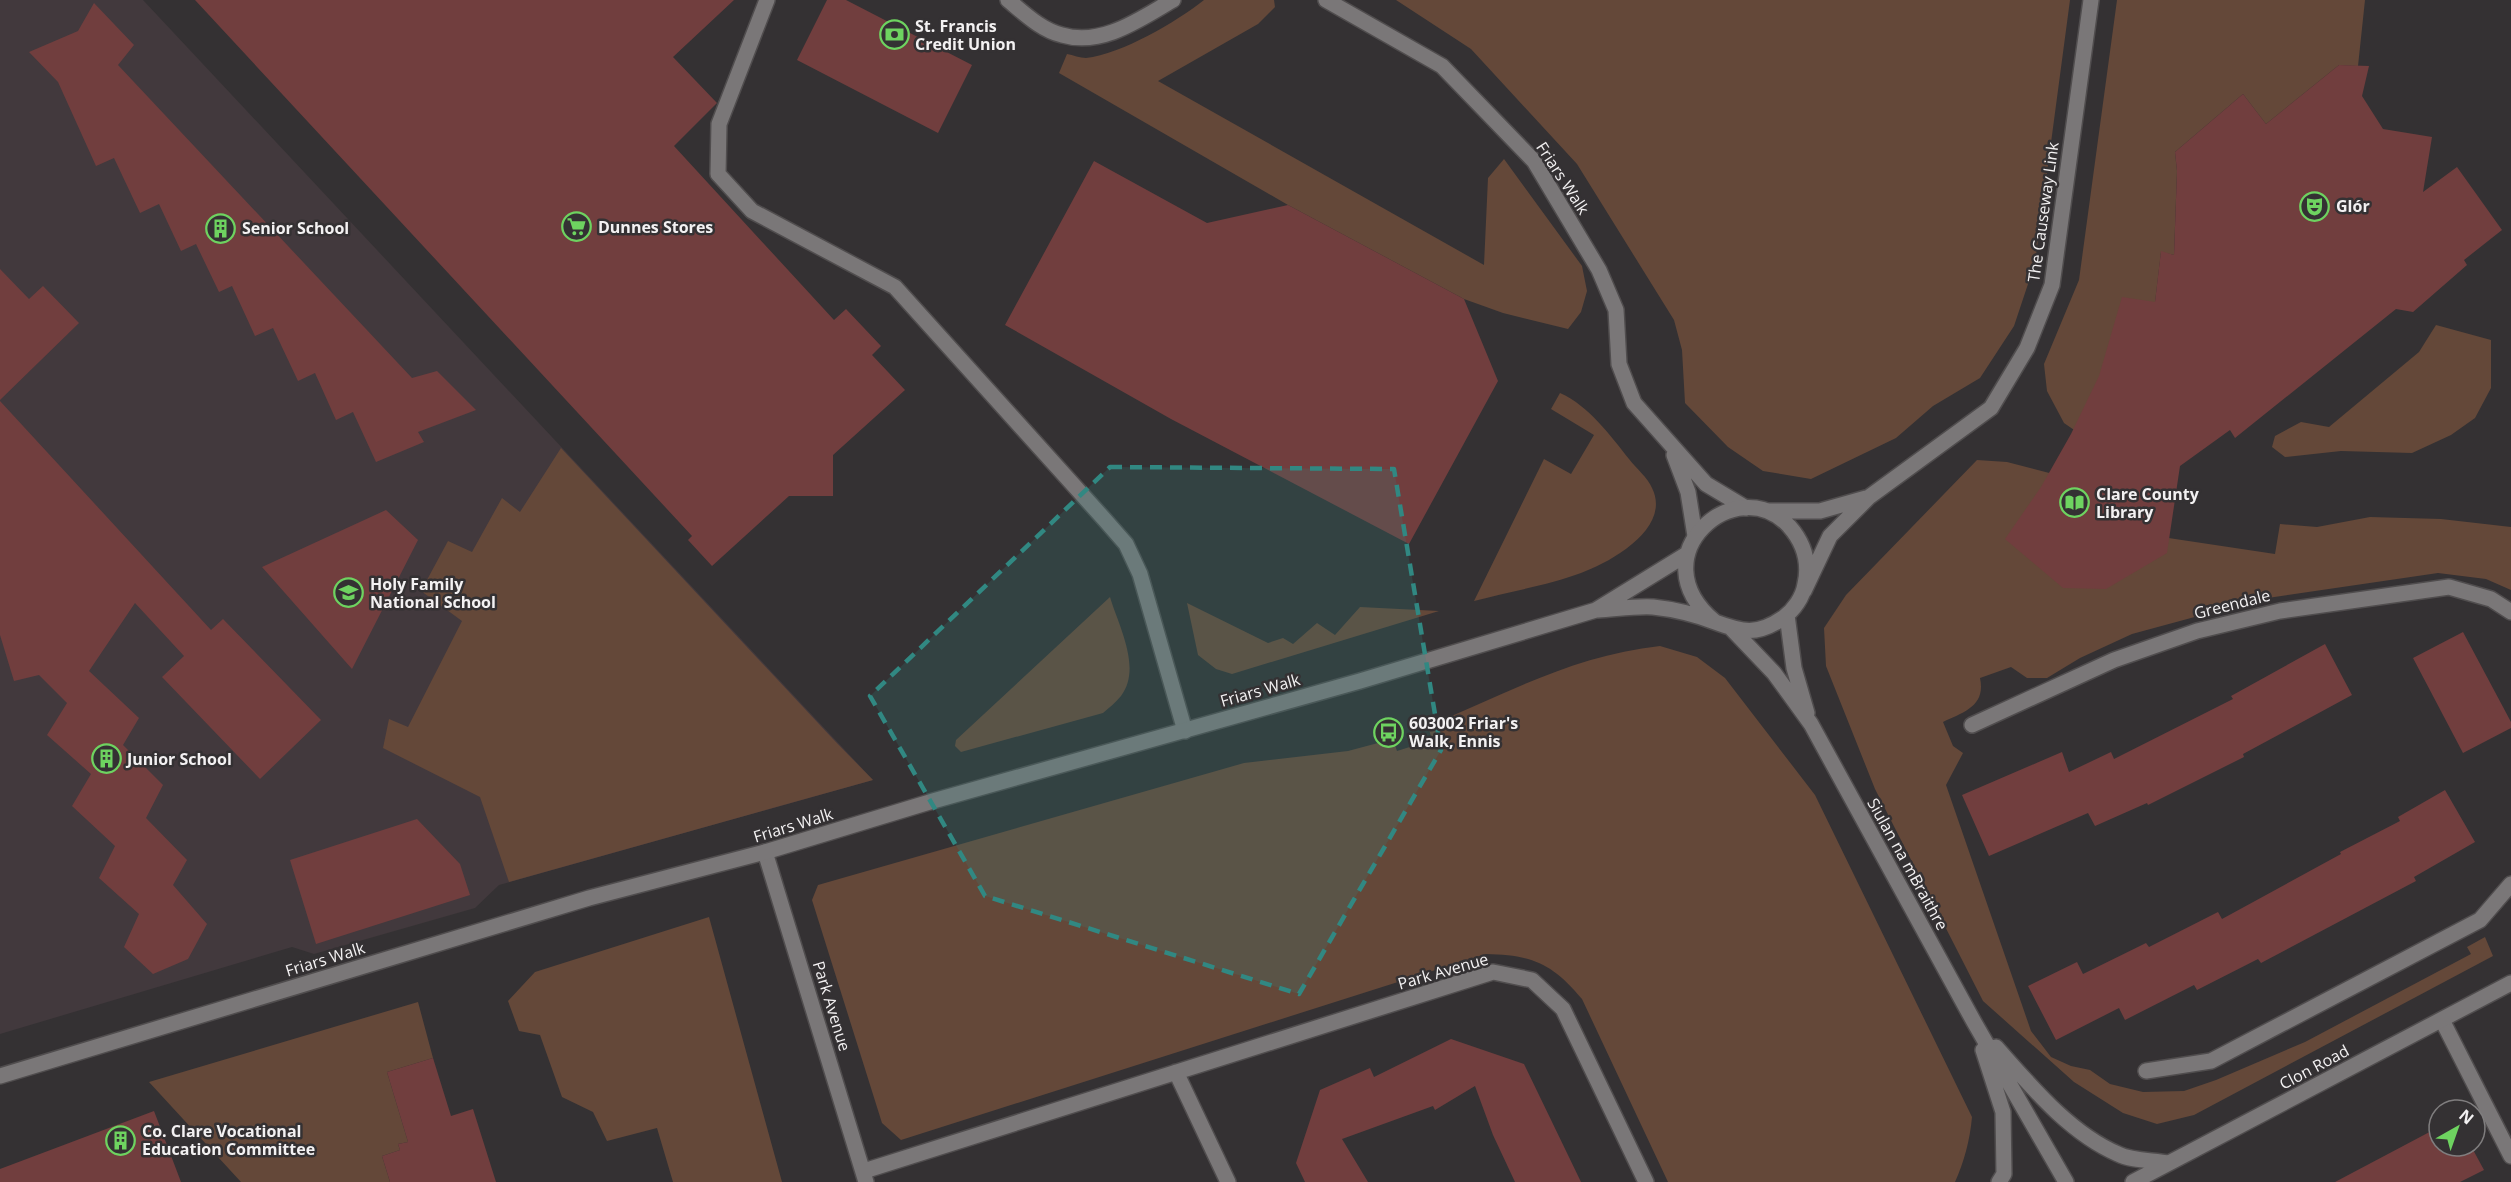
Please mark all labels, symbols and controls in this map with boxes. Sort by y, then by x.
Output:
place label: St. Francis Credit Union [915,15,1016,55]
bank icon: St. Francis Credit Union [878,19,910,51]
street label: Friars Walk [1531,138,1595,219]
street label: The Causeway Link [2022,140,2064,283]
theatre icon: Glór [2299,190,2331,222]
place label: Glór [2336,195,2370,217]
supermarket icon: Dunnes Stores [561,211,593,243]
building icon: Senior School [205,212,237,244]
place label: Dunnes Stores [598,216,713,238]
place label: Senior School [242,217,349,239]
place label: Clare County Library [2096,483,2200,523]
library icon: Clare County Library [2059,487,2091,519]
place label: Holy Family National School [370,573,496,613]
school or university icon: Holy Family National School [333,577,365,609]
street label: Greendale [2192,584,2272,624]
street label: Friars Walk [1217,668,1303,712]
place label: 603002 Friar's Walk, Ennis [1409,712,1518,752]
bus stop icon: 603002 Friar's Walk, Ennis [1372,716,1404,748]
building icon: Junior School [90,743,122,775]
place label: Junior School [125,748,232,770]
street label: Siulan na mBraithre [1862,794,1954,934]
street label: Friars Walk [751,802,836,848]
street label: Friars Walk [283,936,368,982]
street label: Park Avenue [1395,948,1491,994]
street label: Park Avenue [808,958,856,1054]
street label: Clon Road [2275,1039,2353,1095]
north arrow [2427,1098,2487,1158]
text: N [2455,1104,2479,1129]
place label: Co. Clare Vocational Education Committee [142,1120,315,1160]
building icon: Co. Clare Vocational Education Committee [105,1124,137,1156]

